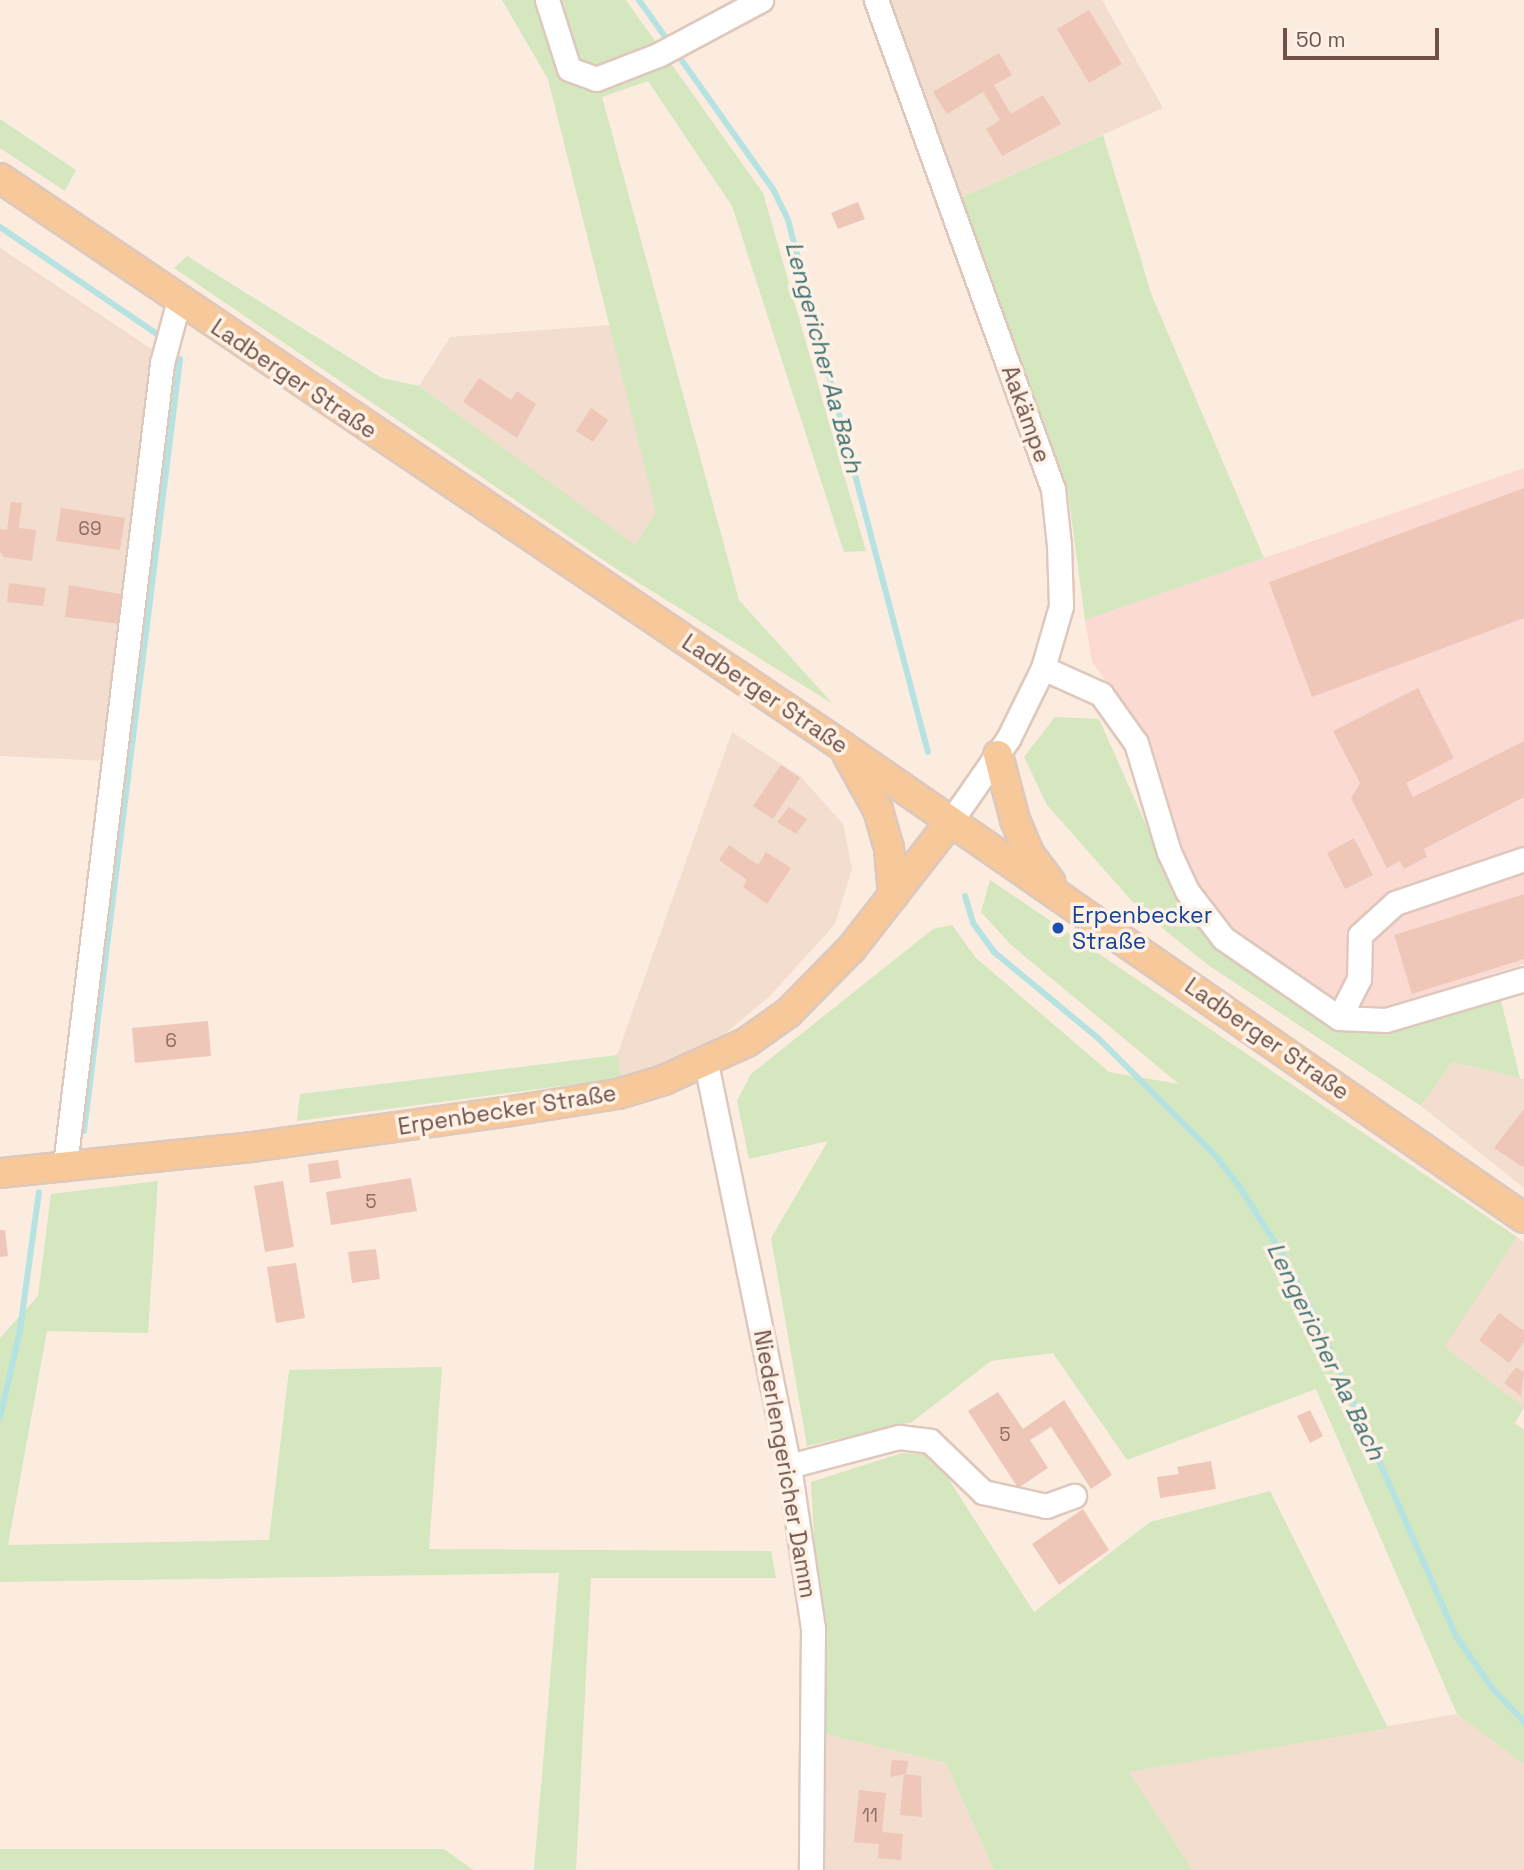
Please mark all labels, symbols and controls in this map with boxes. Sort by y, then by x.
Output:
scale bar [1286,14,1442,58]
text: 50 m [1296,26,1346,53]
water label: Lengericher Aa Bach [779,238,869,476]
street label: Ladberger Straße [206,313,382,445]
street label: Aakämpe [996,362,1056,466]
house number: 69 [78,518,102,540]
street label: Ladberger Straße [677,628,853,760]
place label: Erpenbecker Straße [1072,901,1212,955]
marker: Erpenbecker Straße [1050,920,1066,936]
street label: Ladberger Straße [1180,972,1354,1106]
house number: 6 [165,1030,177,1052]
street label: Erpenbecker Straße [396,1079,618,1141]
house number: 5 [365,1191,377,1213]
water label: Lengericher Aa Bach [1261,1238,1391,1464]
street label: Niederlengericher Damm [748,1328,822,1600]
house number: 5 [999,1424,1011,1446]
house number: 11 [862,1805,878,1827]

